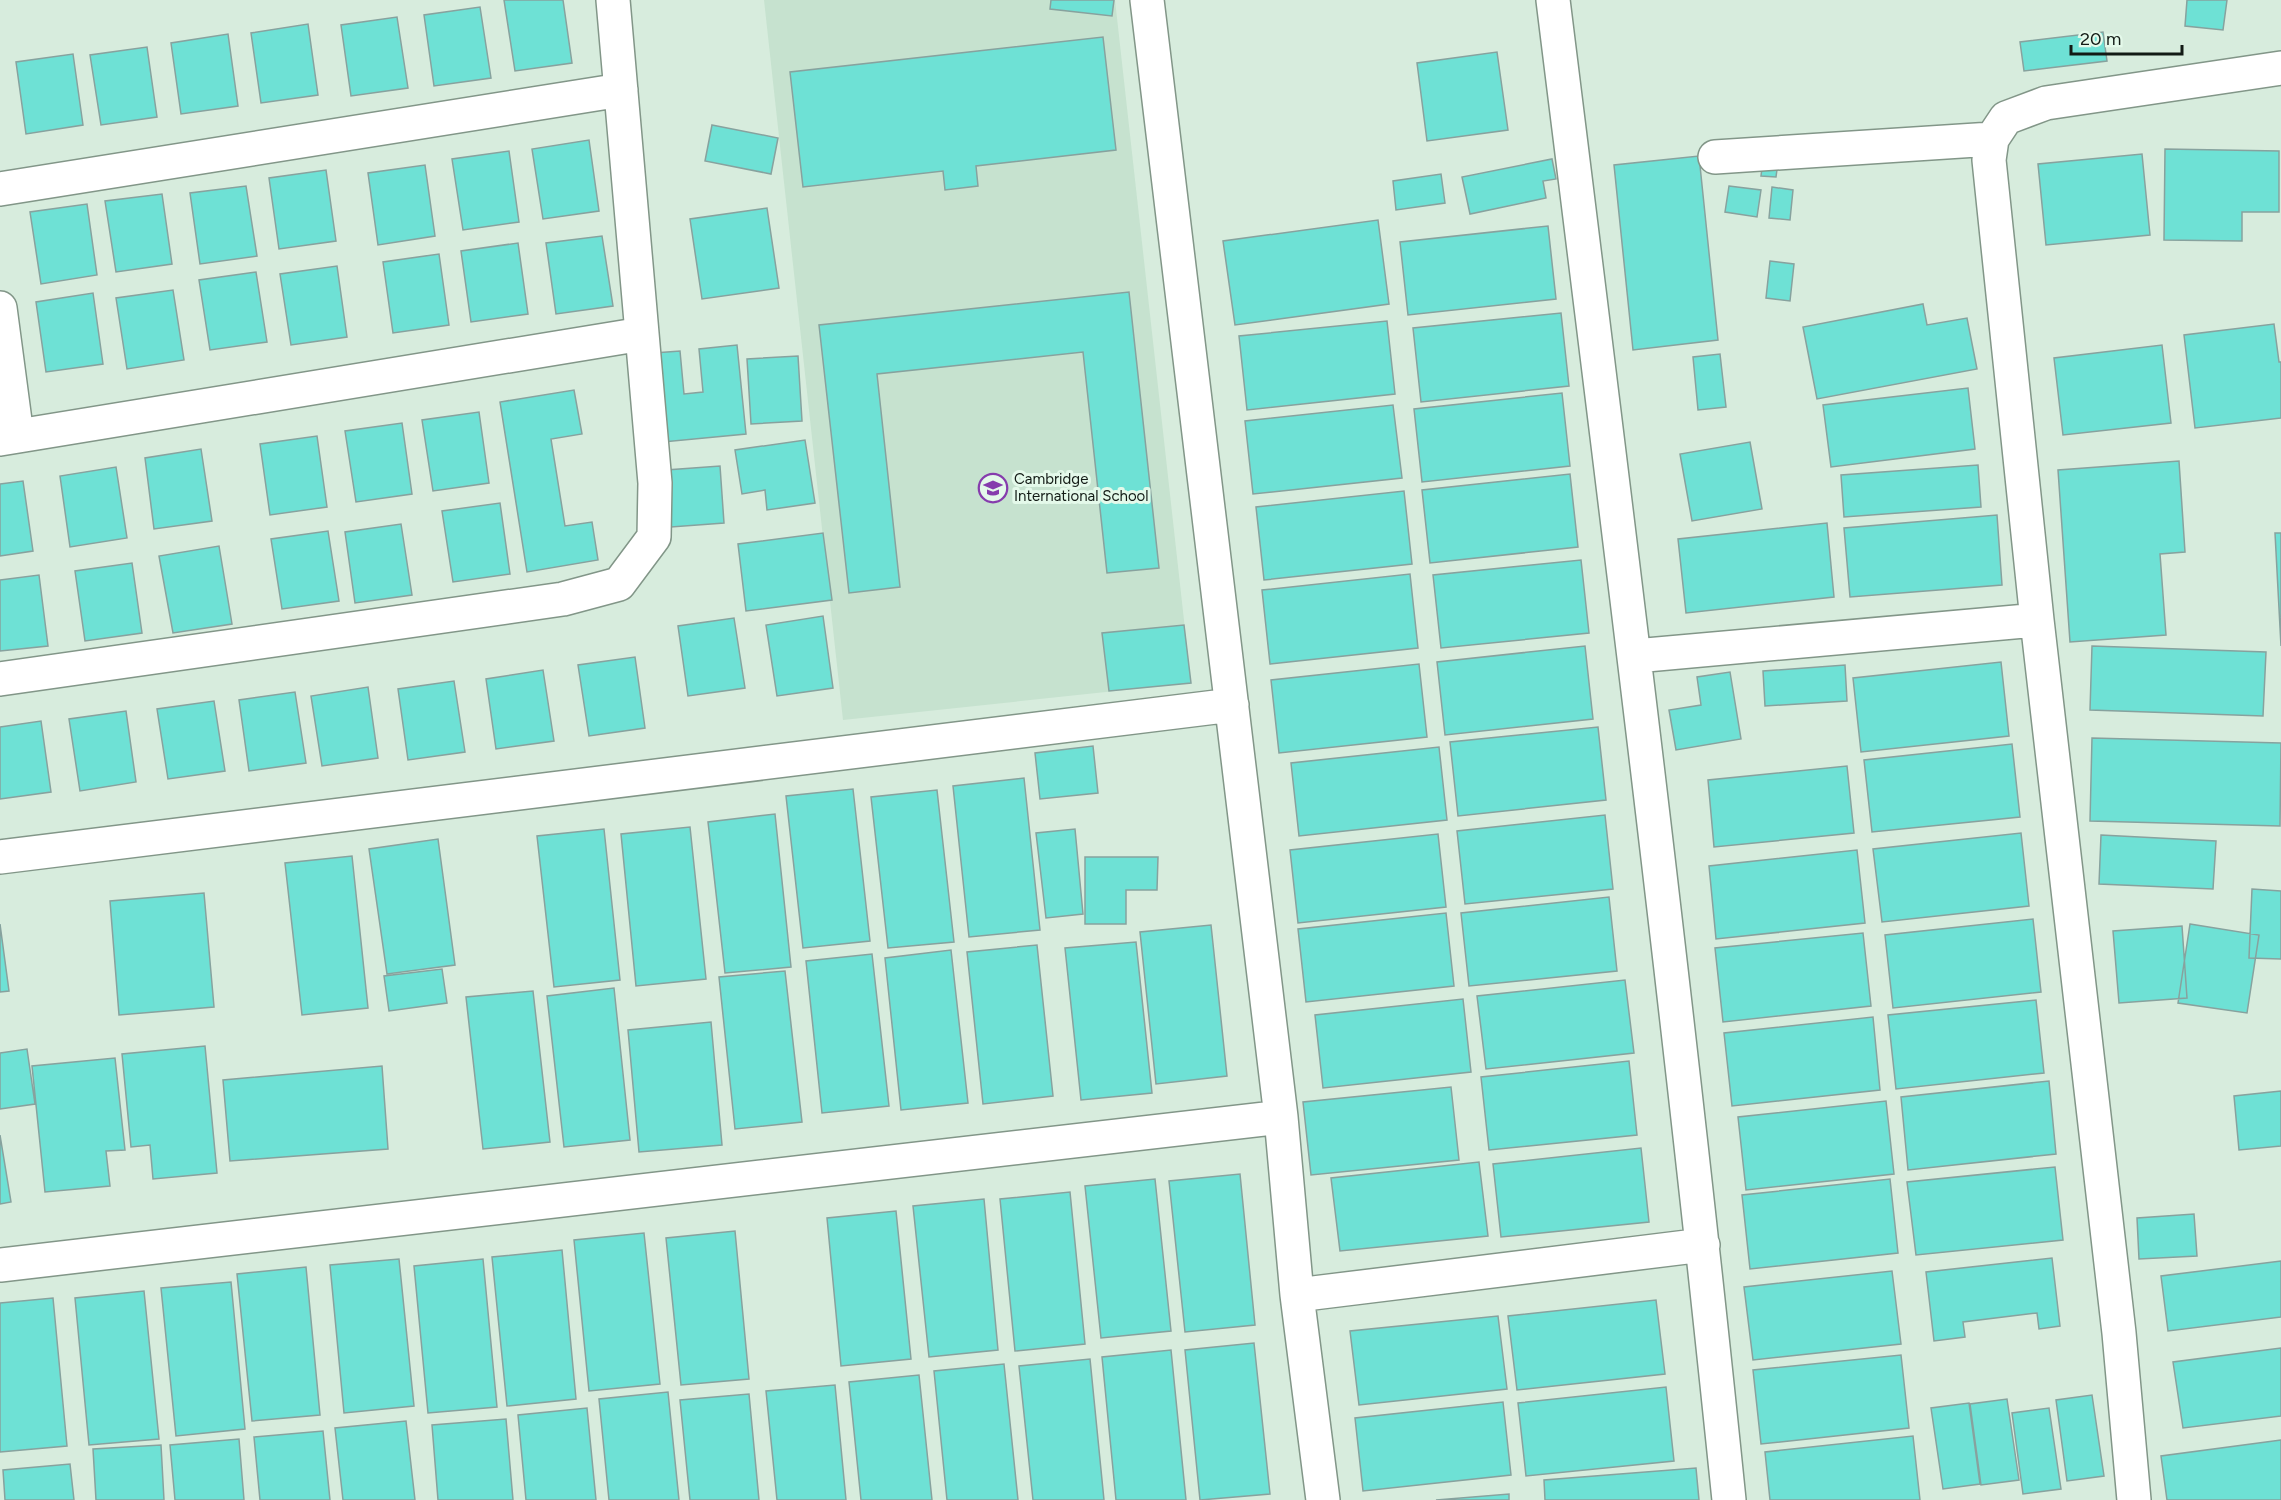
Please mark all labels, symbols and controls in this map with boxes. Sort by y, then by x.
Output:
scale bar [2071,18,2182,56]
text: 20 m [2080,28,2121,50]
place label: Cambridge International School [1014,470,1149,505]
school or university icon: Cambridge International School [977,472,1009,504]

